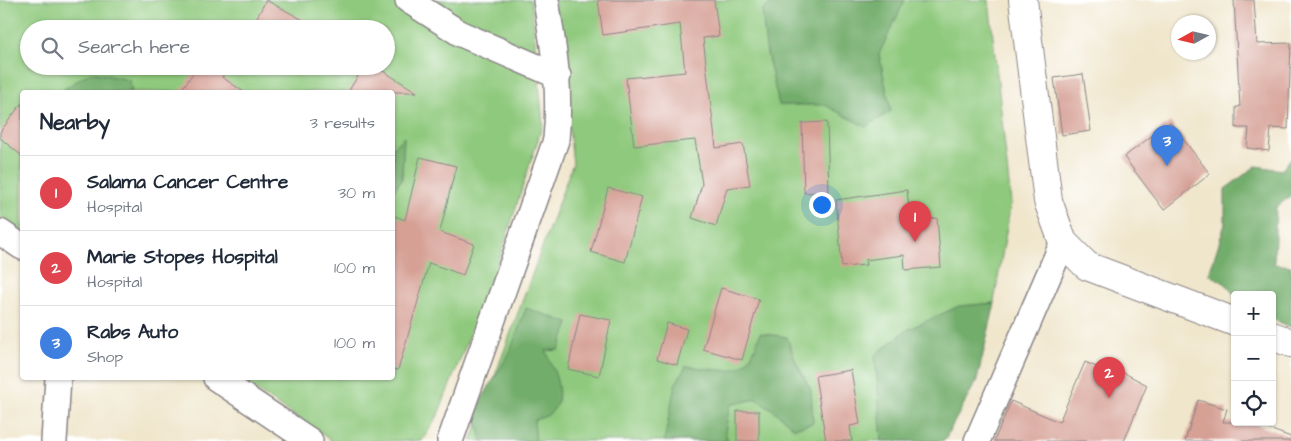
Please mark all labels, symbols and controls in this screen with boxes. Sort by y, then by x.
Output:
north arrow [1171,15,1216,60]
search box [20,20,395,75]
icon: search [38,34,66,62]
text: Search here [78,34,190,61]
text: Nearby [40,108,110,137]
text: 3 results [310,112,375,134]
pin: 3 [1151,125,1183,166]
text: Salama Cancer Centre [87,169,288,196]
text: 1 [55,182,57,204]
text: 30 m [338,182,375,204]
your location [809,192,835,218]
text: Hospital [87,196,142,218]
pin: 1 [899,201,931,242]
text: Marie Stopes Hospital [87,244,278,271]
text: 2 [51,257,61,279]
text: 100 m [334,257,375,279]
text: Hospital [87,271,142,293]
map controls [1231,291,1276,426]
button: + [1231,291,1276,336]
text: Rabs Auto [87,319,178,346]
text: 3 [52,332,60,354]
text: 100 m [334,332,375,354]
button: − [1231,336,1276,381]
text: Shop [87,346,123,368]
pin: 2 [1093,357,1125,398]
button: locate [1231,381,1276,426]

